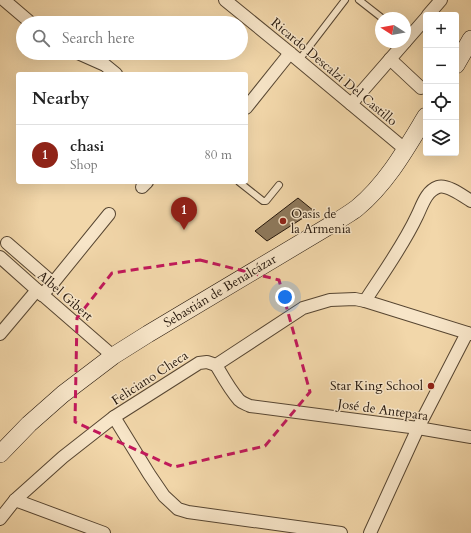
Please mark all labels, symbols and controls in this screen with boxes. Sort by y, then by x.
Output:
north arrow [375,12,411,48]
map controls [423,12,459,156]
button: + [423,12,459,48]
street label: Ricardo Descalzi Del Castillo [267,14,401,130]
search box [16,16,248,60]
icon: search [30,27,52,49]
text: Search here [62,28,135,48]
button: − [423,48,459,84]
button: locate [423,84,459,120]
text: Nearby [32,87,89,110]
button: layers [423,120,459,156]
text: chasi [70,136,104,156]
text: 1 [42,146,48,164]
text: 80 m [204,146,232,164]
text: Shop [70,156,98,174]
pin: 1 [171,197,197,230]
place label: Oasis de la Armenia [291,205,351,238]
marker: Oasis de la Armenia [278,216,288,226]
street label: Sebastián de Benalcázar [160,250,280,332]
street label: Albel Gibert [33,267,97,325]
your location [275,287,295,307]
street label: Feliciano Checa [108,346,192,409]
place label: Star King School [330,377,424,395]
marker: Star King School [426,381,436,391]
street label: José de Antepara [335,394,430,425]

